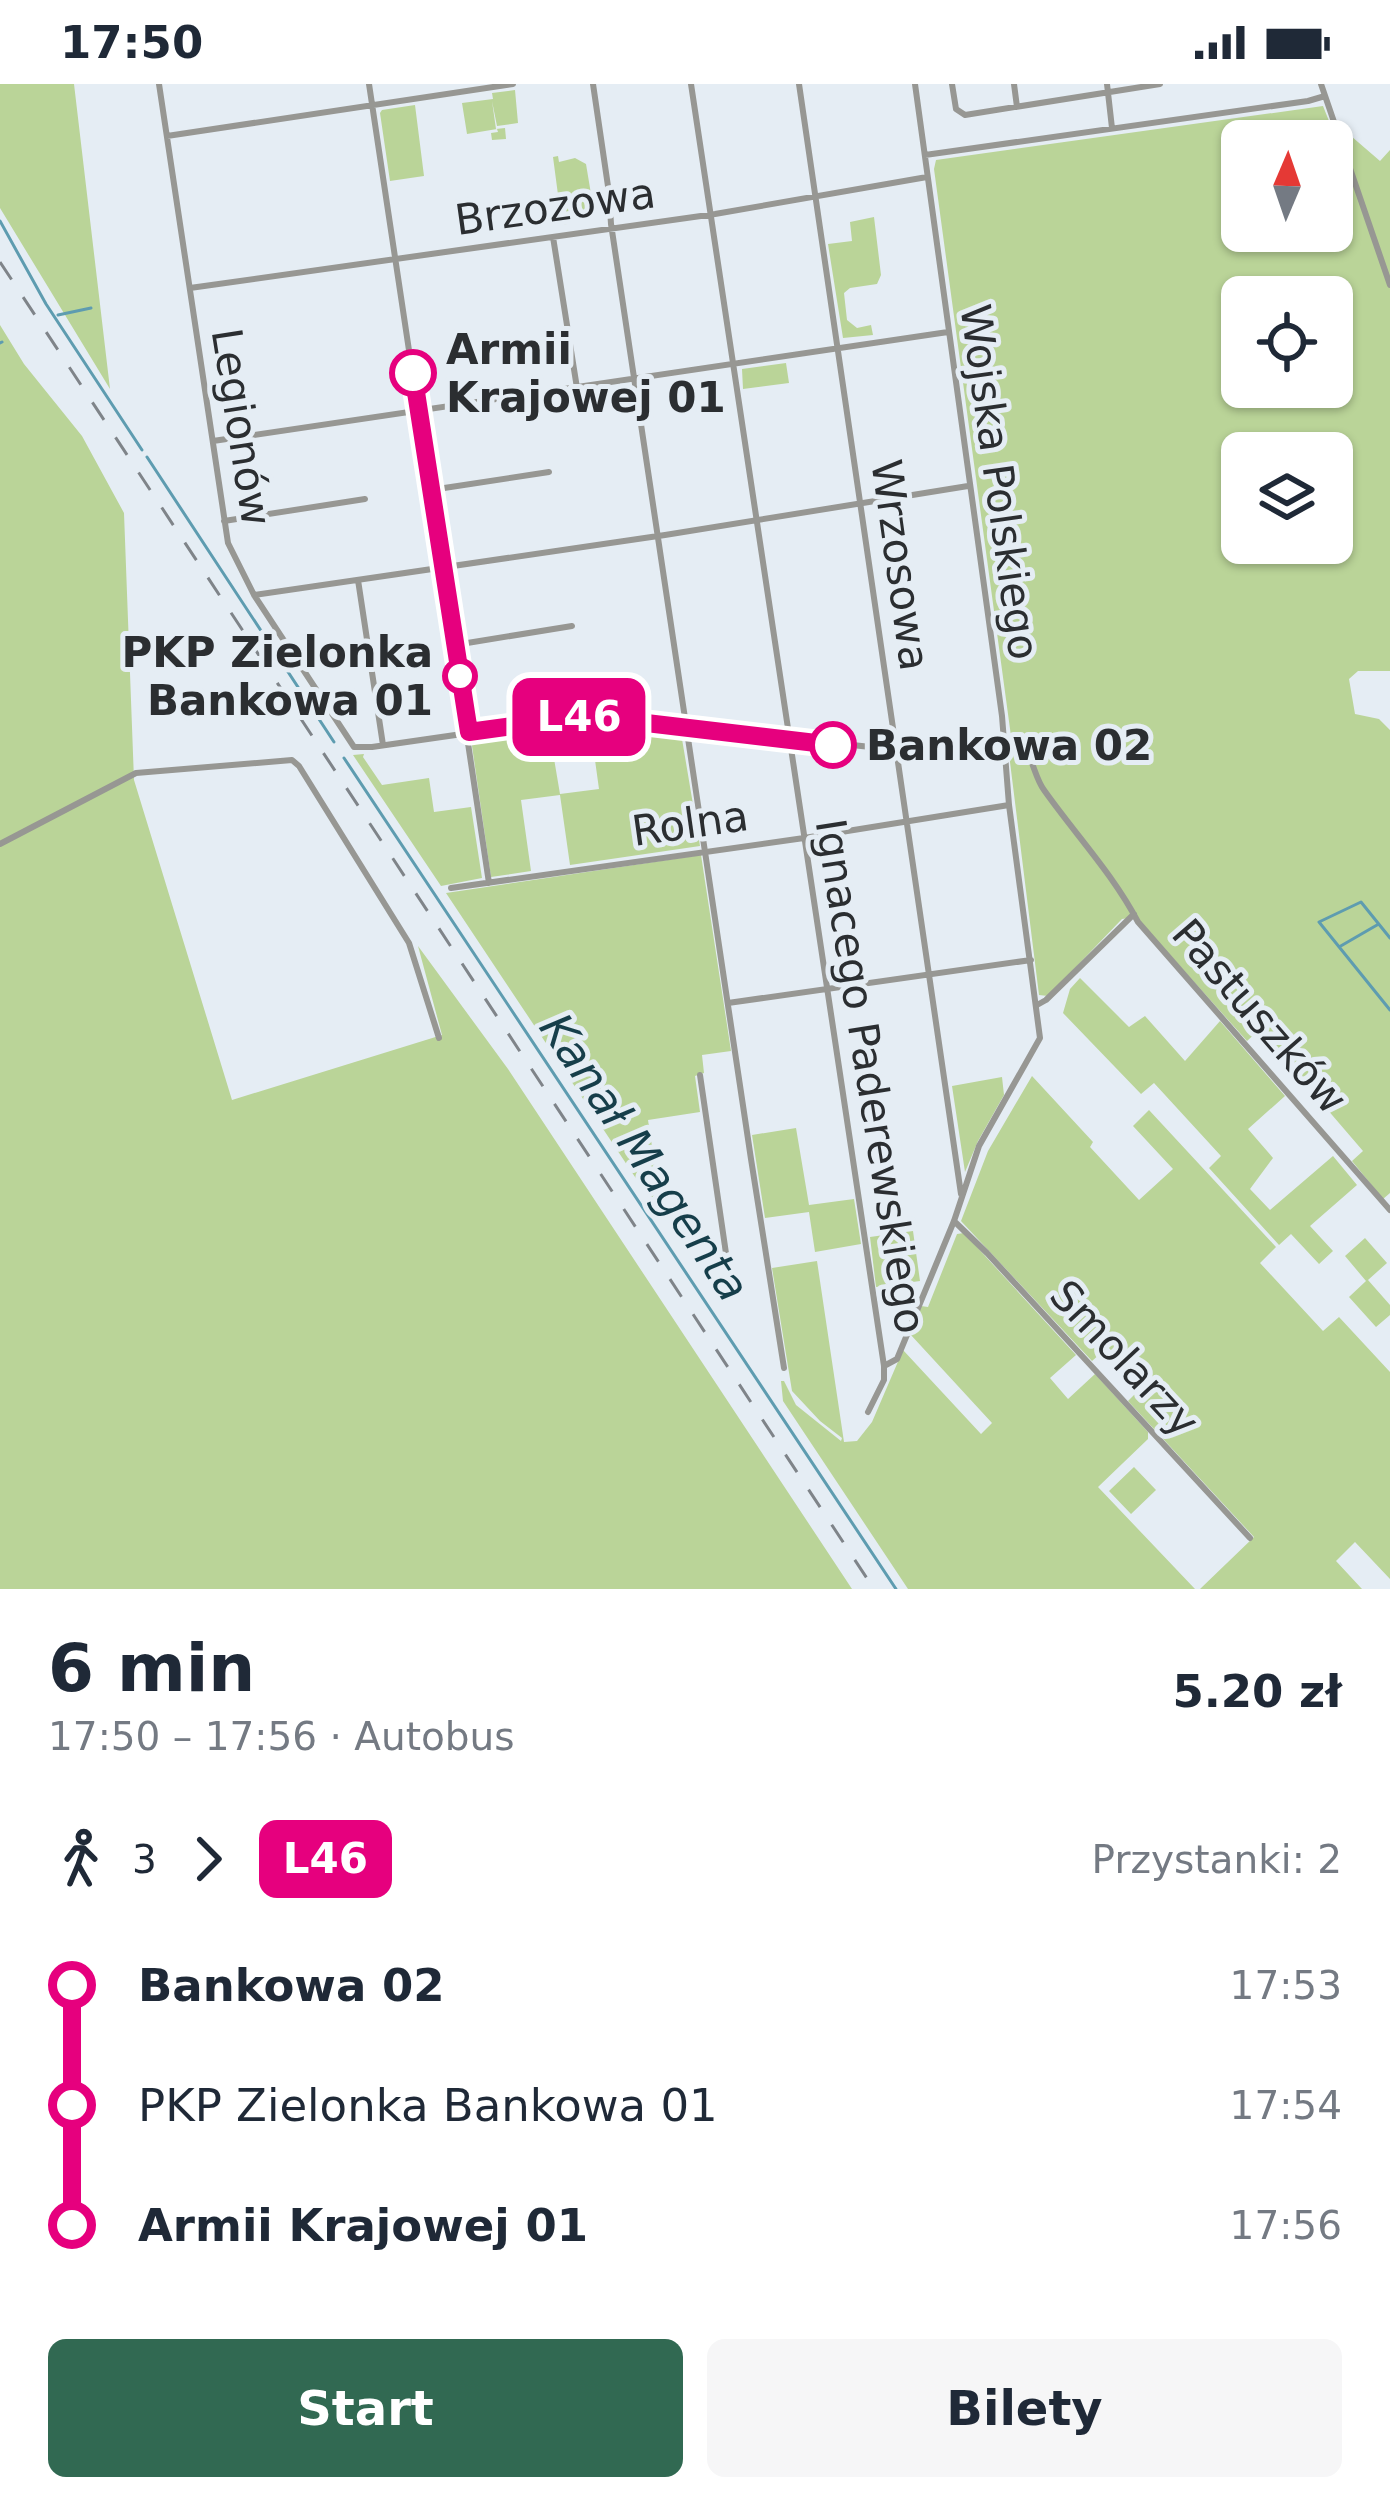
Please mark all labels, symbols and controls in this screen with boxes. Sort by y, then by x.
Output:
text: 17:50 [60,16,203,69]
north arrow [1221,120,1353,252]
map controls [1221,120,1353,564]
street label: Brzozowa [452,168,658,245]
button: locate [1221,276,1353,408]
street label: Wojska Polskiego [950,301,1049,663]
street label: Legionów [202,325,281,529]
place label: Armii Krajowej 01 [446,325,726,422]
marker: Armii Krajowej 01 [391,351,435,395]
button: layers [1221,432,1353,564]
street label: Wrzosowa [861,457,940,674]
place label: PKP Zielonka Bankowa 01 [122,628,433,725]
marker: PKP Zielonka Bankowa 01 [444,660,476,692]
line badge: L46 [510,678,648,756]
text: L46 [536,692,622,741]
place label: Bankowa 02 [866,721,1152,770]
marker: Bankowa 02 [811,723,855,767]
street label: Rolna [629,791,751,856]
street label: Ignacego Paderewskiego [806,815,935,1337]
street label: Pastuszków [1162,909,1357,1123]
water label: Kanał Magenta [529,1004,760,1311]
street label: Smolarzy [1040,1270,1209,1446]
text: 6 min [48,1630,255,1707]
text: 5.20 zł [1172,1665,1342,1718]
text: 17:50 – 17:56 · Autobus [48,1714,515,1759]
icon: walk [48,1826,114,1892]
icon: forward [175,1826,241,1892]
text: L46 [283,1834,368,1883]
text: 3 [132,1837,157,1882]
text: Przystanki: 2 [1092,1837,1342,1882]
text: Bankowa 02 [138,1959,445,2012]
text: 17:53 [1230,1963,1342,2008]
text: PKP Zielonka Bankowa 01 [138,2079,718,2132]
text: 17:54 [1230,2083,1342,2128]
text: Armii Krajowej 01 [138,2199,588,2252]
text: 17:56 [1230,2203,1342,2248]
button: Start [48,2339,683,2477]
button: Bilety [707,2339,1342,2477]

